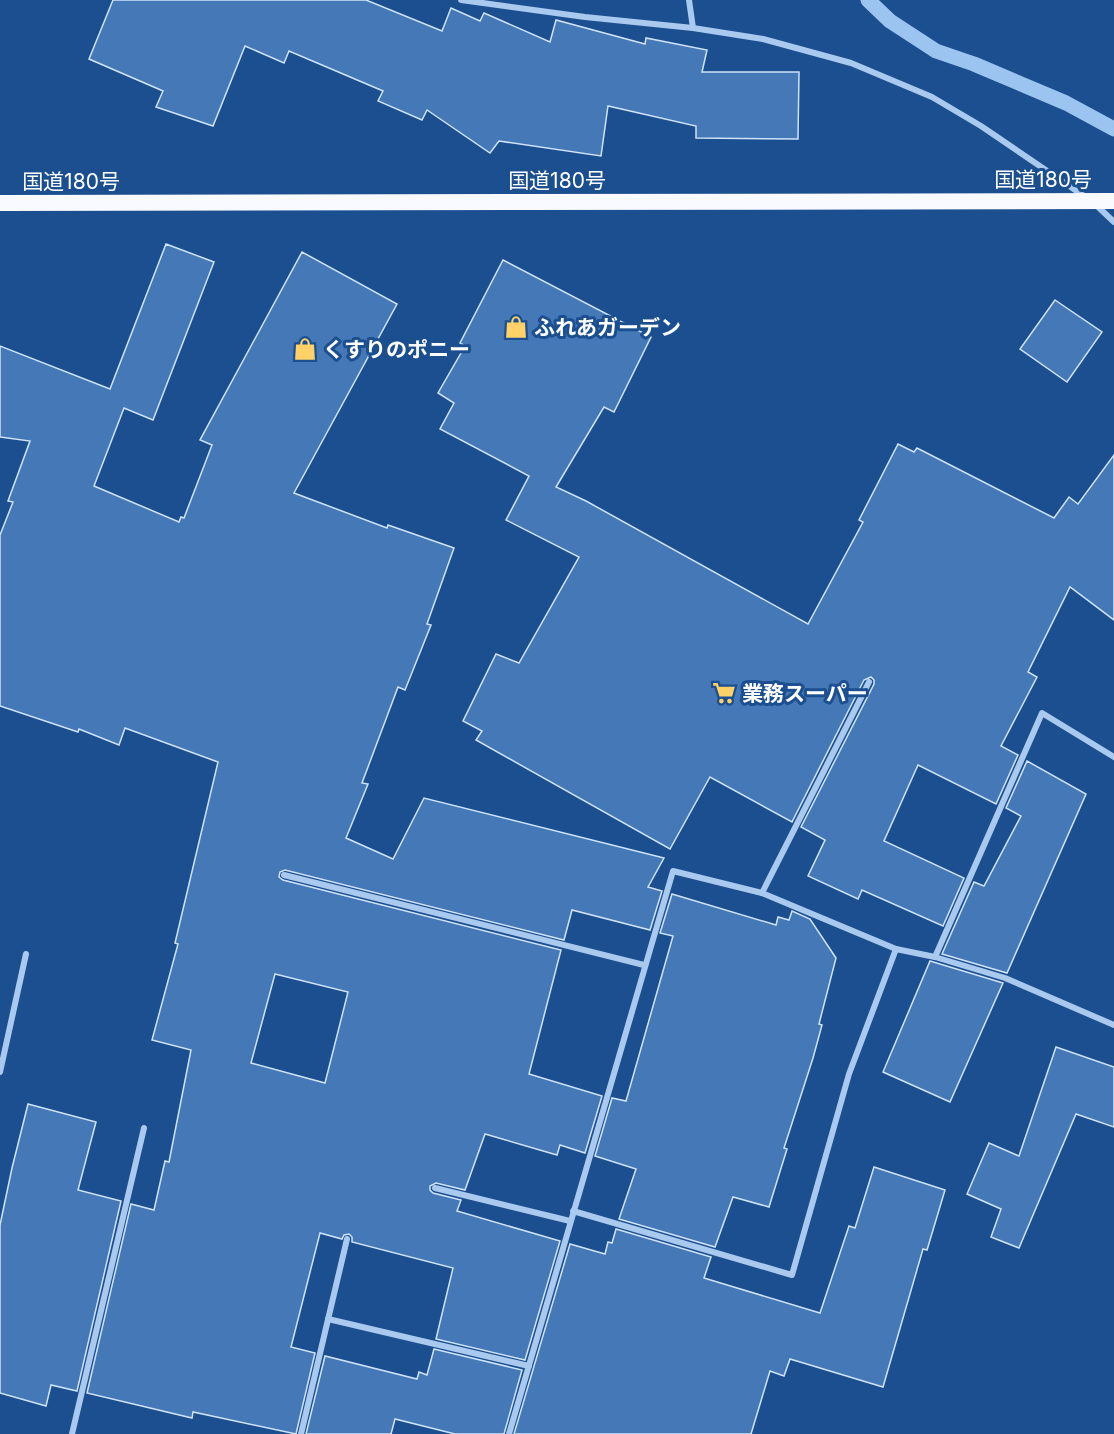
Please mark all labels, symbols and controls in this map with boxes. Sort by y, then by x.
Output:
street label: 国道180号 [994,167,1092,192]
street label: 国道180号 [508,168,606,193]
street label: 国道180号 [22,169,120,194]
shop icon: ふれあガーデン [503,314,529,340]
place label: ふれあガーデン [534,315,681,340]
shop icon: くすりのポニー [292,336,318,362]
place label: くすりのポニー [323,337,470,362]
supermarket icon: 業務スーパー [711,680,737,706]
place label: 業務スーパー [742,681,868,706]

